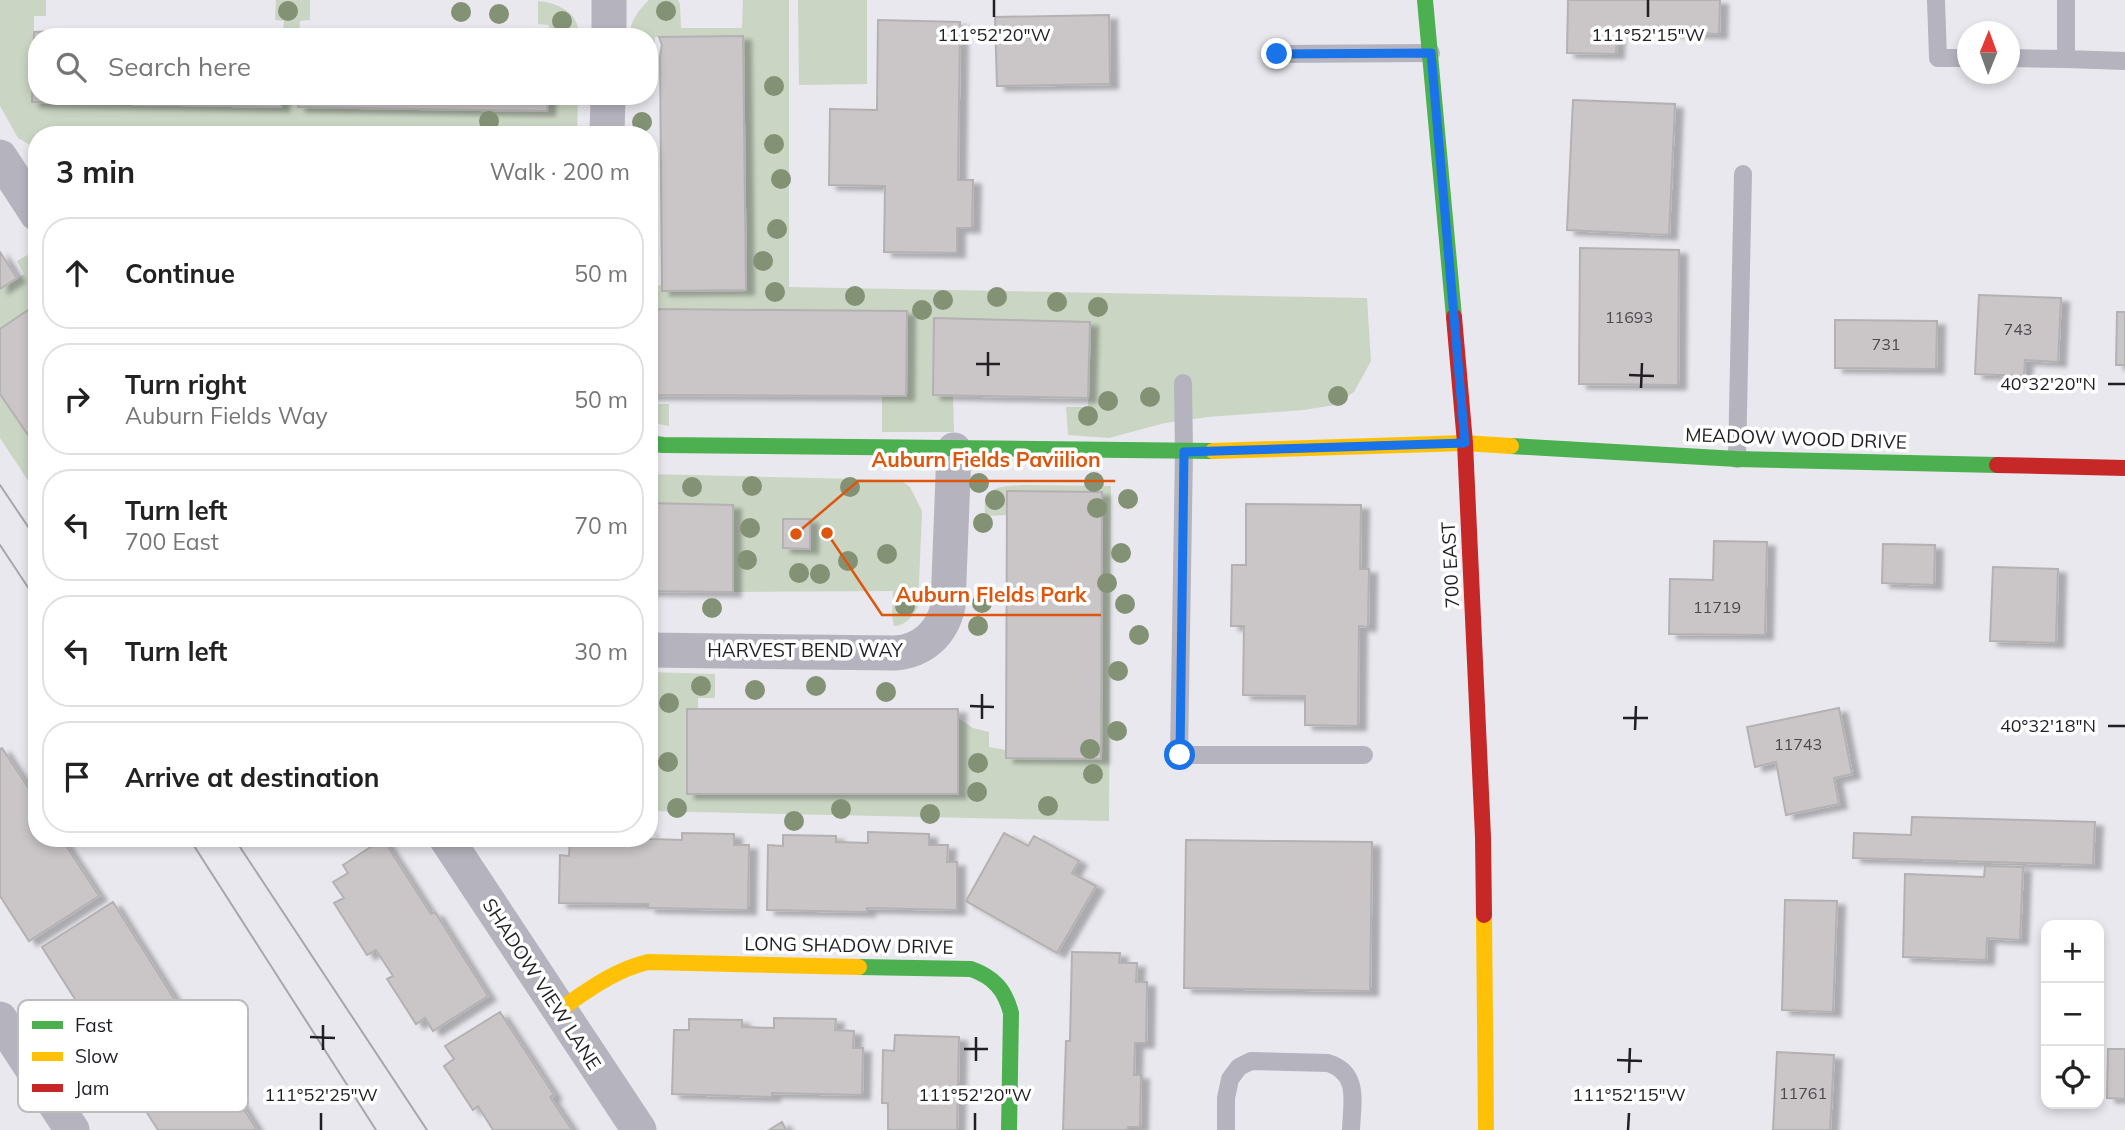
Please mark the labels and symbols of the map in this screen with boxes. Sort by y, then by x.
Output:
north arrow [1957,21,2020,84]
text: 111°52'20"W [937,23,1051,46]
text: 111°52'15"W [1591,23,1705,46]
route end [1261,38,1292,69]
house number: 11693 [1605,307,1653,327]
house number: 743 [2004,319,2032,339]
house number: 731 [1872,334,1900,354]
text: 40°32'20"N [2000,372,2096,395]
street label: MEADOW WOOD DRIVE [1685,422,1907,454]
callout: Auburn Fields Paviilion [858,439,1115,481]
text: Auburn Fields Paviilion [871,446,1101,472]
street label: 700 EAST [1436,520,1464,609]
callout: Auburn FIelds Park [882,573,1101,615]
text: Auburn FIelds Park [895,581,1087,607]
house number: 11719 [1693,597,1741,617]
street label: HARVEST BEND WAY [707,638,903,662]
text: 40°32'18"N [2000,714,2096,737]
house number: 11743 [1774,734,1822,754]
route start [1164,739,1195,770]
street label: SHADOW VIEW LANE [478,894,606,1074]
street label: LONG SHADOW DRIVE [744,931,954,959]
legend [18,1000,248,1112]
text: Fast [75,1013,113,1037]
text: Slow [75,1044,119,1068]
text: Jam [75,1076,109,1100]
text: 111°52'25"W [264,1083,378,1106]
text: 111°52'20"W [918,1083,1032,1106]
text: 111°52'15"W [1572,1083,1686,1106]
house number: 11761 [1779,1083,1827,1103]

